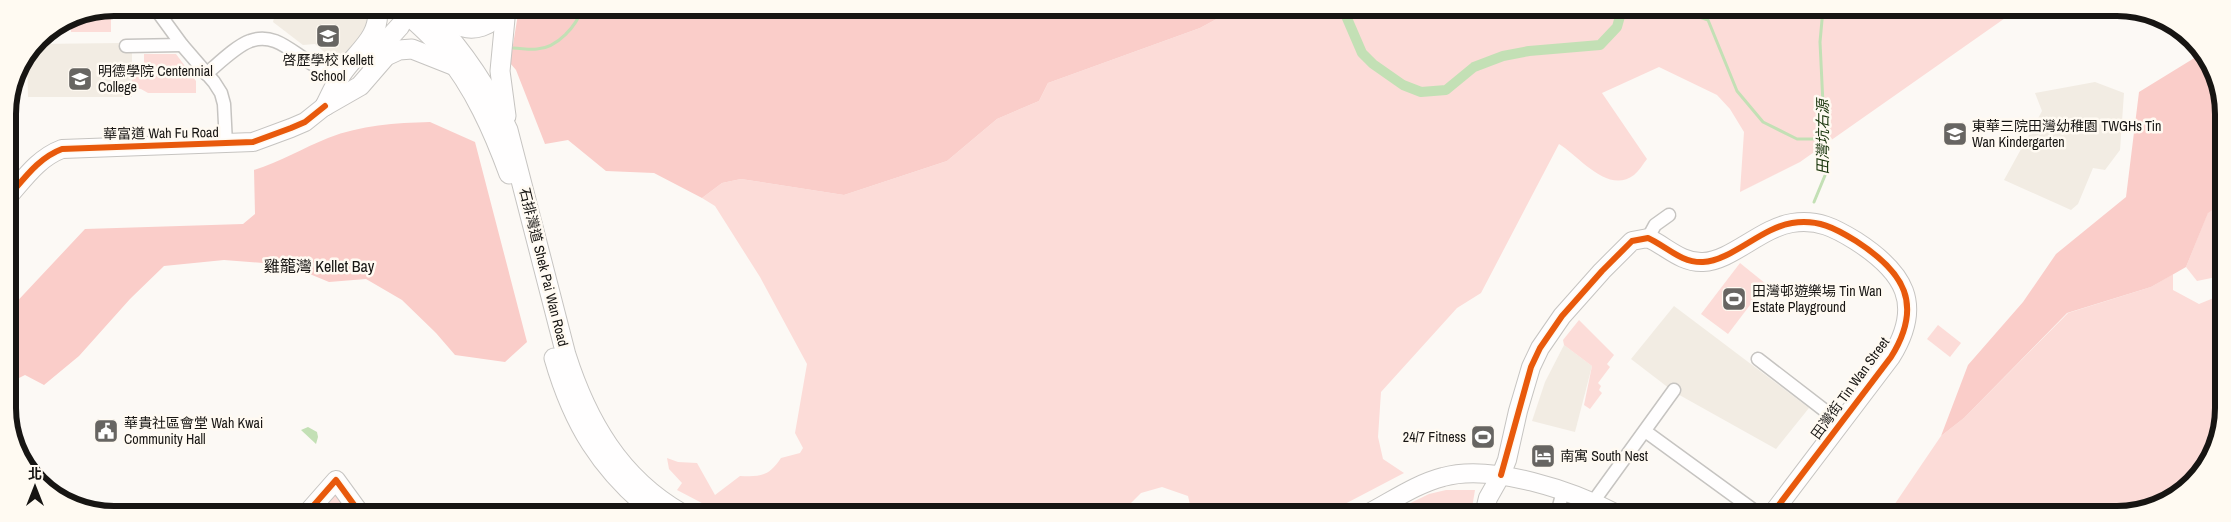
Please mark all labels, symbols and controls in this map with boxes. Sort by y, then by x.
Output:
school or university icon: 啓歷學校 Kellett School [315,23,341,49]
place label: 啓歷學校 Kellett School [282,51,374,85]
place label: 明德學院 Centennial College [98,62,213,96]
school or university icon: 明德學院 Centennial College [67,66,93,92]
water label: 田灣坑右源 [1812,97,1833,175]
place label: 東華三院田灣幼稚園 TWGHs Tin Wan Kindergarten [1972,117,2161,151]
school or university icon: 東華三院田灣幼稚園 TWGHs Tin Wan Kindergarten [1942,121,1968,147]
street label: 華富道 Wah Fu Road [103,123,219,143]
street label: 石排灣道 Shek Pai Wan Road [516,186,572,348]
district label: 雞籠灣 Kellet Bay [264,255,375,277]
place label: 田灣邨遊樂場 Tin Wan Estate Playground [1752,282,1882,316]
sports icon: 田灣邨遊樂場 Tin Wan Estate Playground [1721,286,1747,312]
street label: 田灣街 Tin Wan Street [1807,333,1893,443]
place label: 華貴社區會堂 Wah Kwai Community Hall [124,414,263,448]
public building icon: 華貴社區會堂 Wah Kwai Community Hall [93,418,119,444]
sports icon: 24/7 Fitness [1470,424,1496,450]
place label: 24/7 Fitness [1403,428,1466,446]
hotel icon: 南寓 South Nest [1530,443,1556,469]
place label: 南寓 South Nest [1560,447,1648,465]
north arrow [10,462,60,512]
text: 北 [28,465,42,483]

